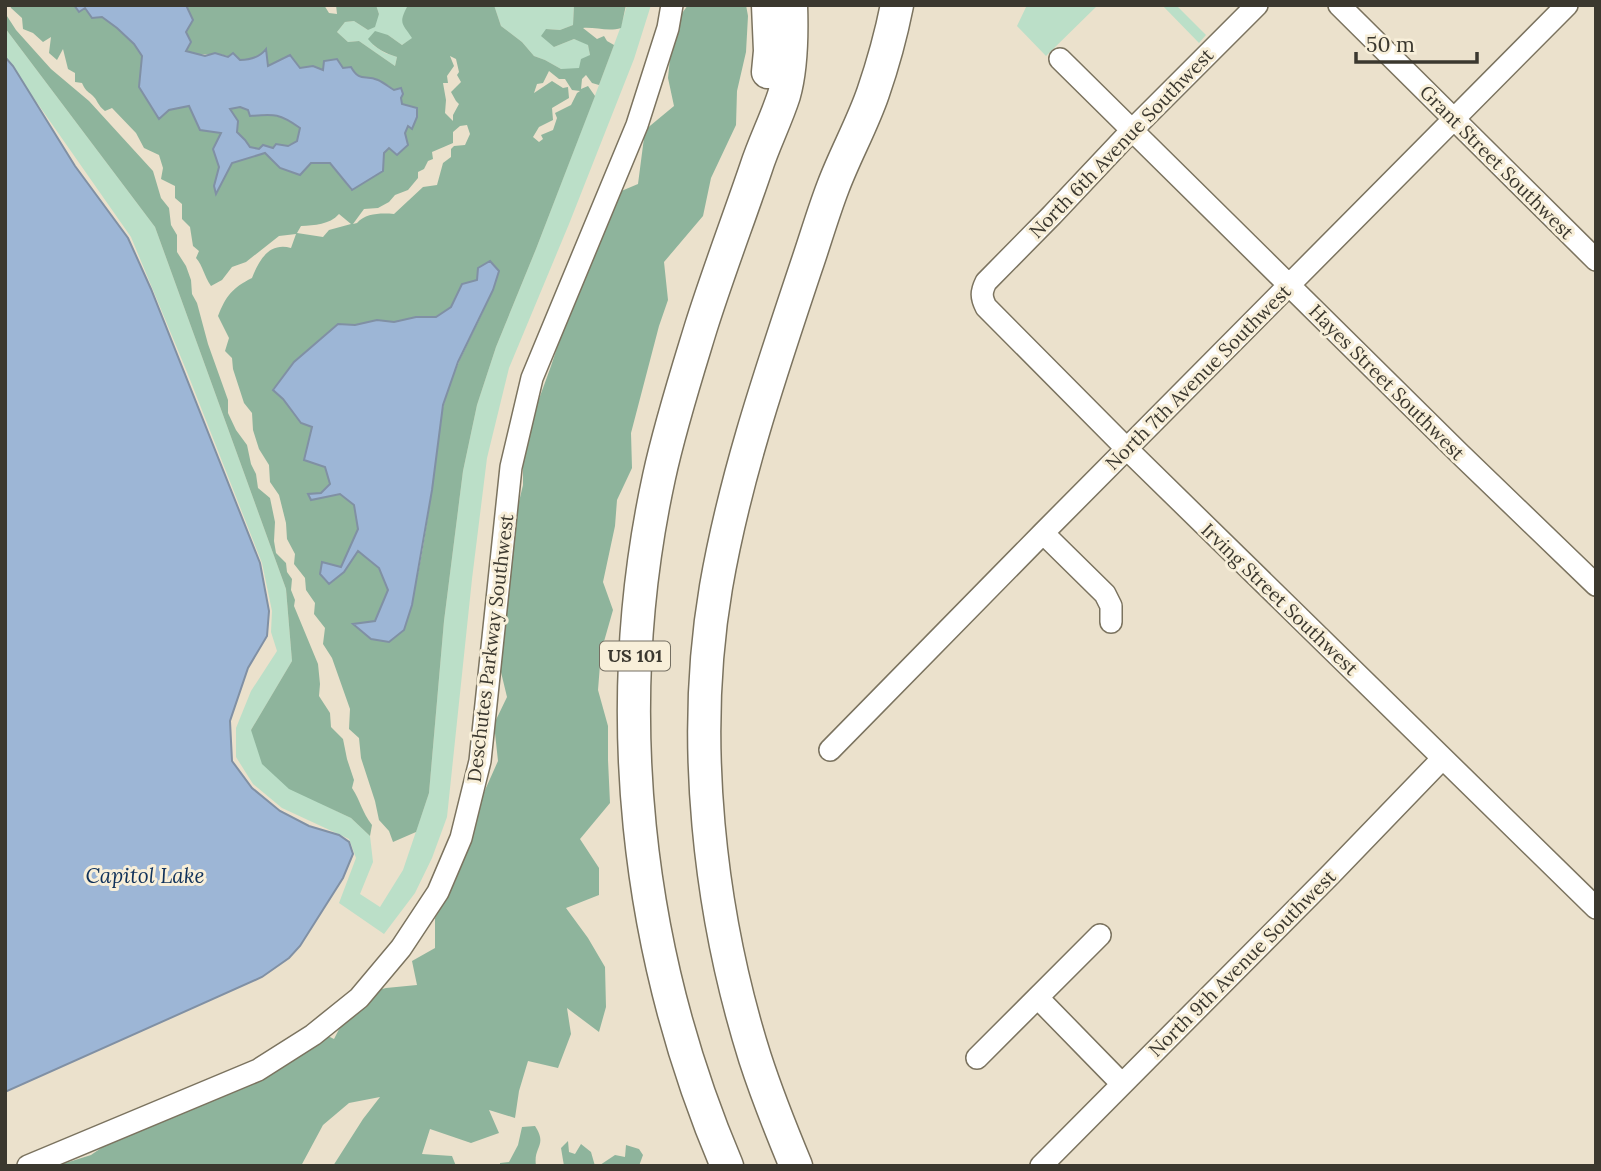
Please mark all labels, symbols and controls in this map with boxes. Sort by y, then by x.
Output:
scale bar [1356,21,1477,65]
text: 50 m [1366,31,1415,58]
street label: North 6th Avenue Southwest [1024,42,1219,243]
street label: Grant Street Southwest [1415,80,1580,245]
street label: North 7th Avenue Southwest [1100,279,1296,475]
street label: Hayes Street Southwest [1304,299,1470,465]
street label: Deschutes Parkway Southwest [462,512,518,783]
street label: Irving Street Southwest [1197,518,1364,681]
road number: US 101 [600,642,670,670]
water label: Capitol Lake [85,862,205,889]
street label: North 9th Avenue Southwest [1143,864,1341,1062]

